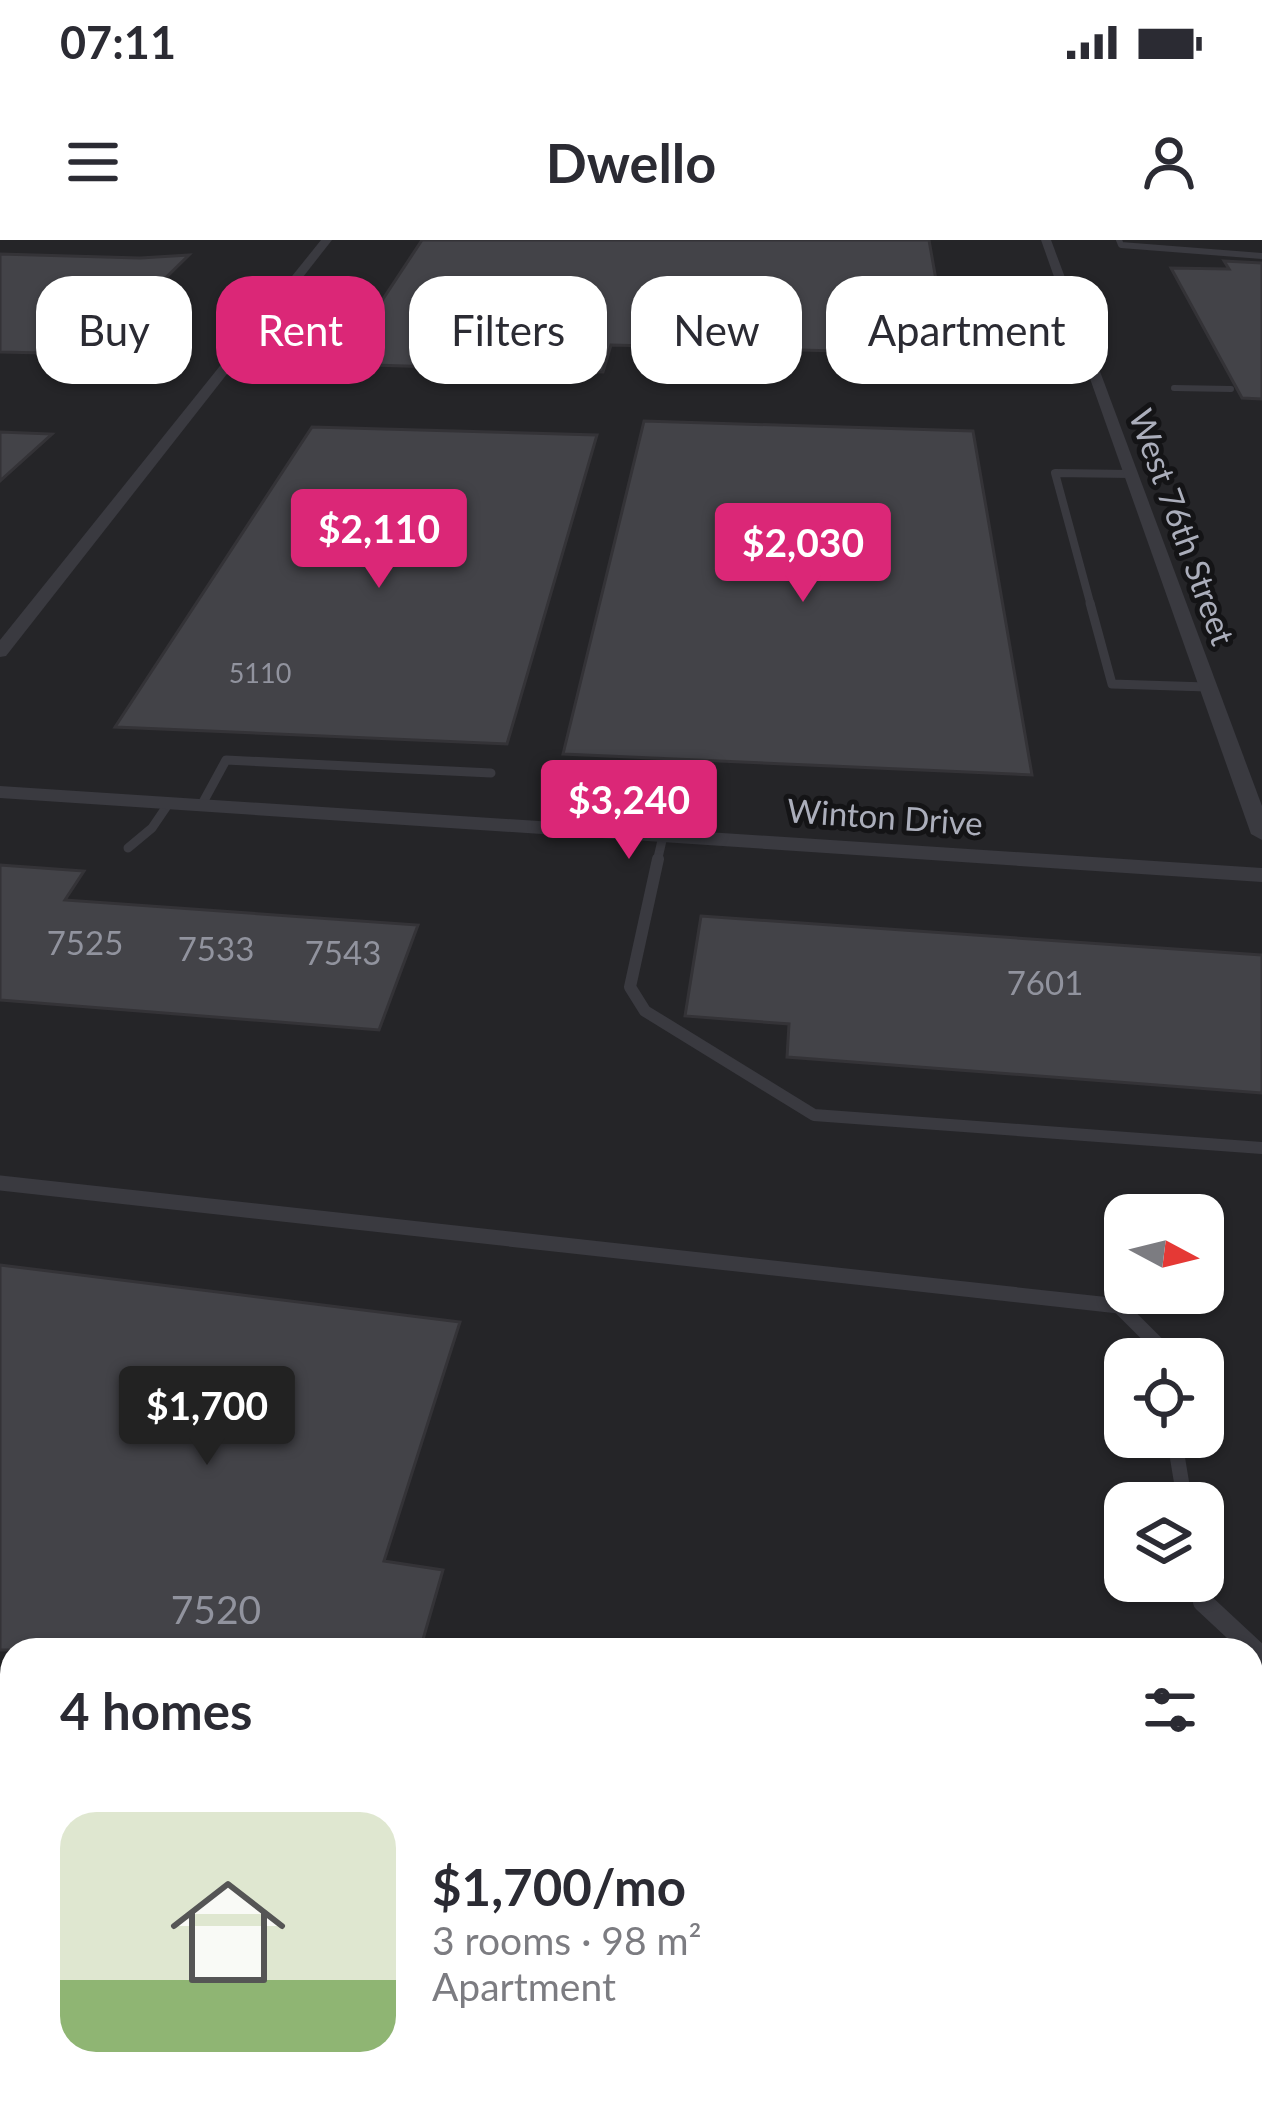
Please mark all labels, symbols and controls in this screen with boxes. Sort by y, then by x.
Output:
text: 07:11 [60,15,176,69]
icon: menu [60,129,126,195]
icon: person [1136,129,1202,195]
text: Dwello [546,130,716,195]
chip: Buy [36,276,192,384]
chip: Rent [216,276,385,384]
chip: Filters [409,276,607,384]
chip: New [631,276,802,384]
chip: Apartment [826,276,1108,384]
street label: West 76th Street [1122,403,1244,650]
pin: $2,110 [281,489,477,591]
pin: $2,030 [705,503,901,605]
text: $2,110 [318,505,440,551]
text: $2,030 [742,519,864,565]
house number: 5110 [229,656,291,689]
pin: $3,240 [531,760,727,862]
text: $3,240 [568,776,690,822]
street label: Winton Drive [786,789,984,843]
house number: 7525 [47,922,123,962]
house number: 7533 [178,928,254,968]
house number: 7543 [305,932,381,972]
house number: 7601 [1007,962,1083,1002]
north arrow [1104,1194,1224,1314]
map controls [1104,1194,1224,1602]
button: locate [1104,1338,1224,1458]
pin: $1,700 [109,1366,305,1468]
text: $1,700 [146,1382,268,1428]
button: layers [1104,1482,1224,1602]
house number: 7520 [171,1586,261,1632]
icon: filters [1137,1677,1203,1743]
text: 4 homes [60,1680,252,1741]
text: $1,700/mo [432,1856,686,1917]
icon: home [156,1860,300,2004]
text: 3 rooms · 98 m² [432,1917,702,1963]
text: Apartment [432,1963,616,2009]

